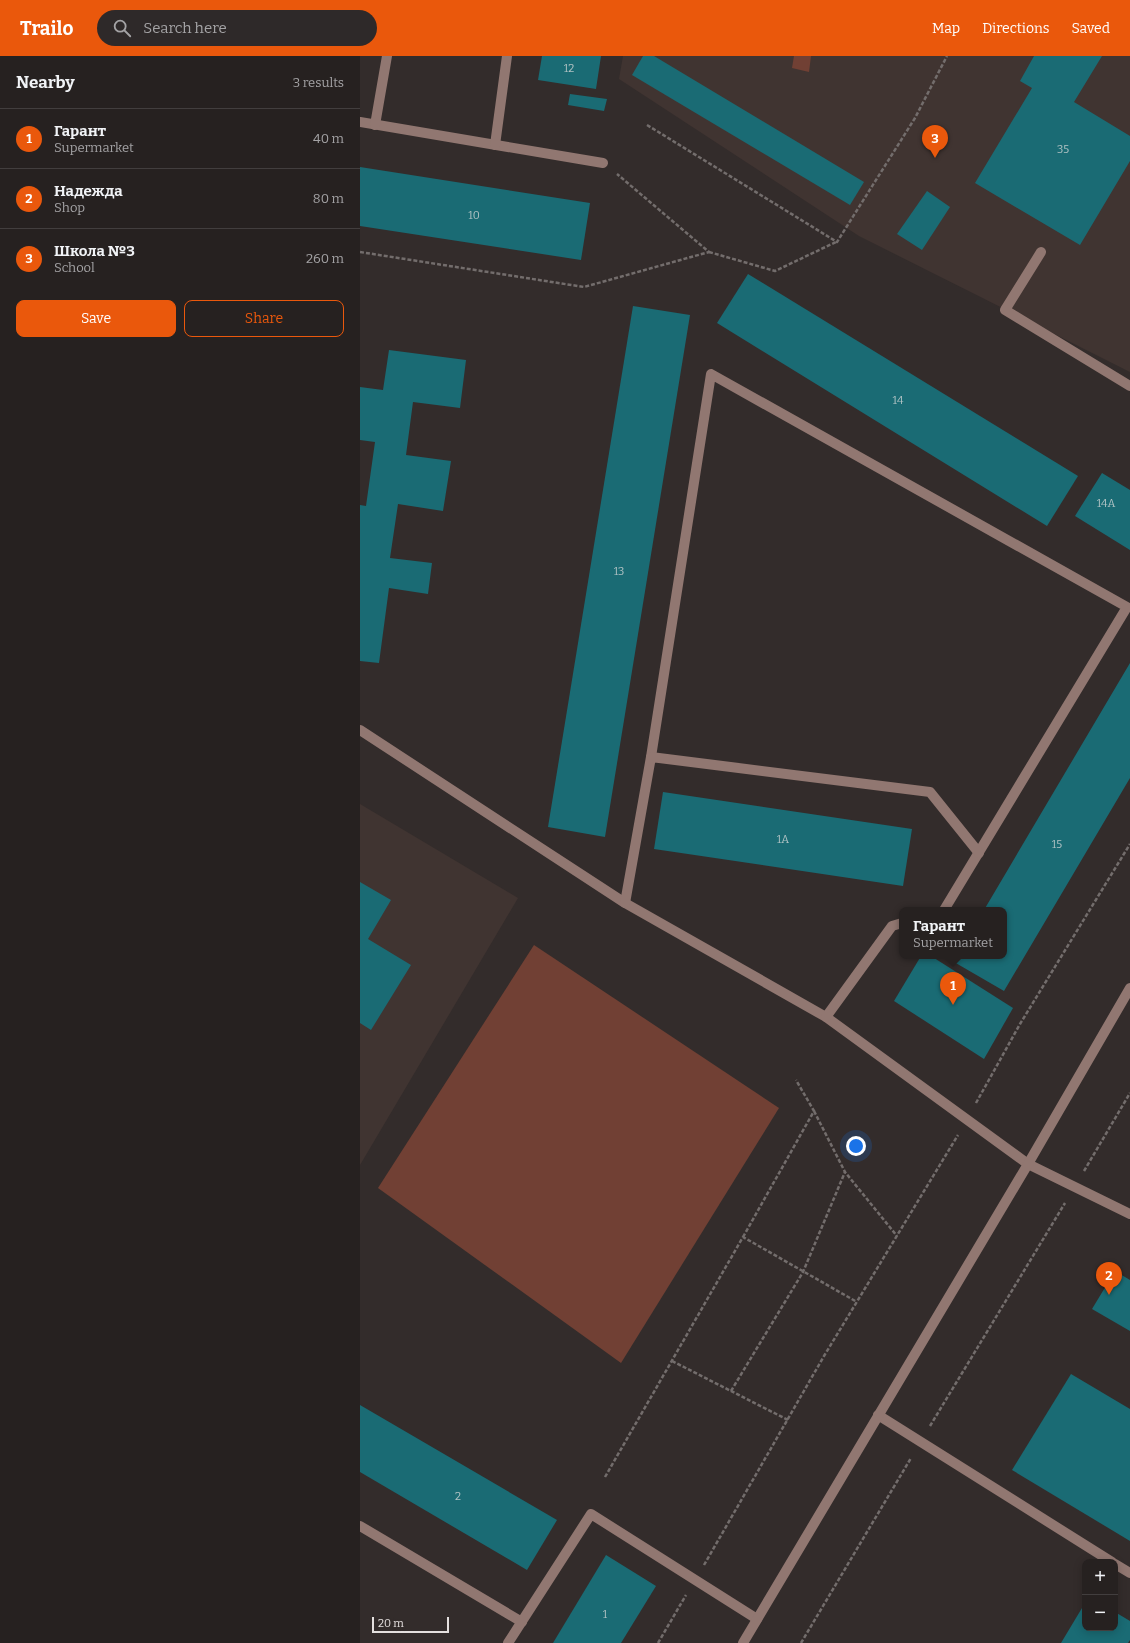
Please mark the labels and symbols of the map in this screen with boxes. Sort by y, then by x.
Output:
house number: 12 [564,62,574,75]
pin: 3 [922,125,948,158]
house number: 35 [1057,143,1069,156]
house number: 10 [468,209,480,222]
house number: 14 [893,394,904,407]
house number: 14А [1097,497,1116,510]
house number: 13 [614,565,624,578]
house number: 1А [777,833,789,846]
house number: 15 [1052,838,1062,851]
pin: 1 [940,972,966,1005]
your location [846,1136,866,1156]
pin: 2 [1096,1262,1122,1295]
house number: 2 [455,1490,461,1503]
house number: 1 [603,1608,608,1621]
scale bar [372,1615,449,1634]

